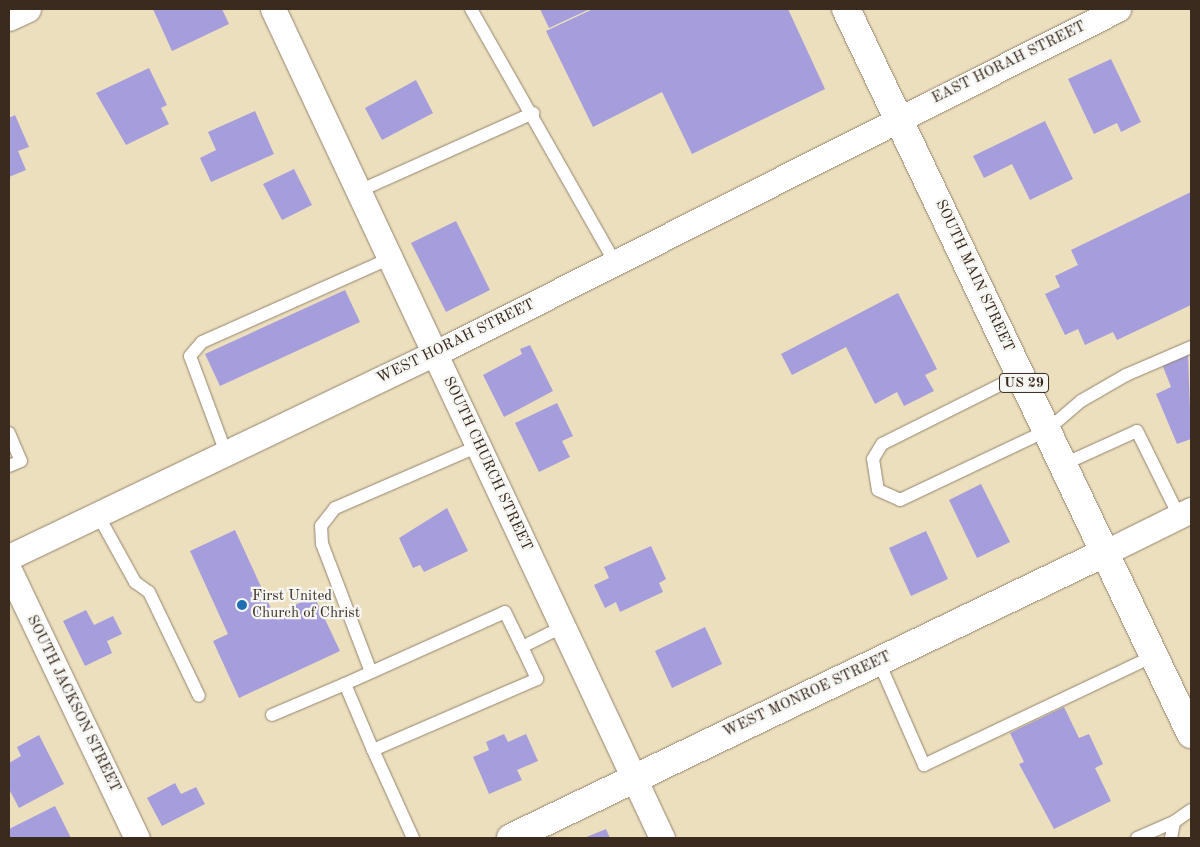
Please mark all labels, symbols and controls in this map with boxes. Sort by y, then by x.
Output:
street label: EAST HORAH STREET [929,18,1089,108]
street label: SOUTH MAIN STREET [931,197,1017,355]
street label: WEST HORAH STREET [374,296,538,388]
road number: US 29 [999,372,1049,394]
street label: SOUTH CHURCH STREET [439,374,535,554]
place label: First United Church of Christ [252,587,360,622]
marker: First United Church of Christ [236,599,248,611]
street label: SOUTH JACKSON STREET [22,613,124,795]
street label: WEST MONROE STREET [720,648,894,742]

